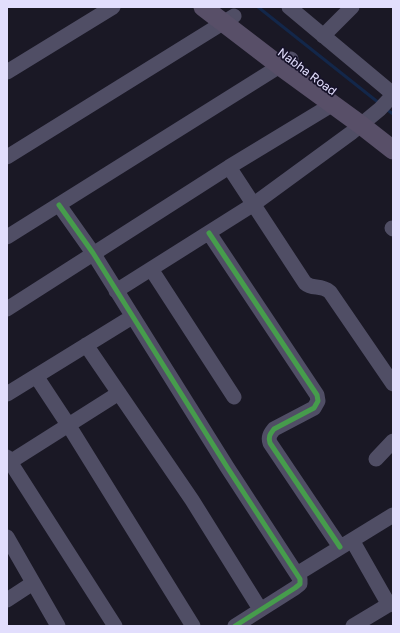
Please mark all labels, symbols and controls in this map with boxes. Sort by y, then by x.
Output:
street label: Nabha Road [275,45,339,99]

